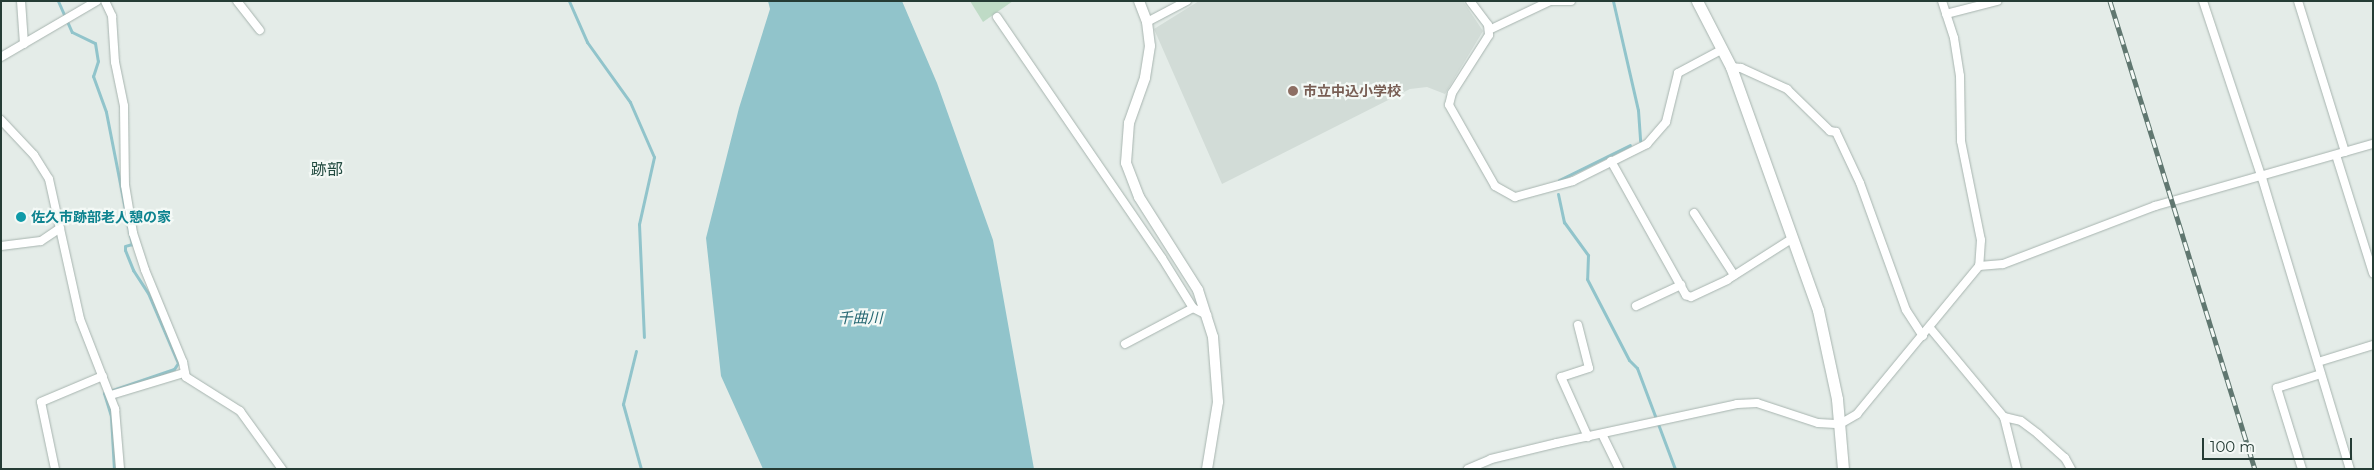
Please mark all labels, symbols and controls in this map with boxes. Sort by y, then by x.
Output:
place label: 市立中込小学校 [1303,83,1401,99]
marker: 市立中込小学校 [1287,85,1299,97]
district label: 跡部 [311,160,343,180]
place label: 佐久市跡部老人憩の家 [31,209,171,225]
marker: 佐久市跡部老人憩の家 [15,211,27,223]
water label: 千曲川 [838,309,882,327]
scale bar [2204,428,2354,460]
text: 100 m [2210,437,2255,456]

